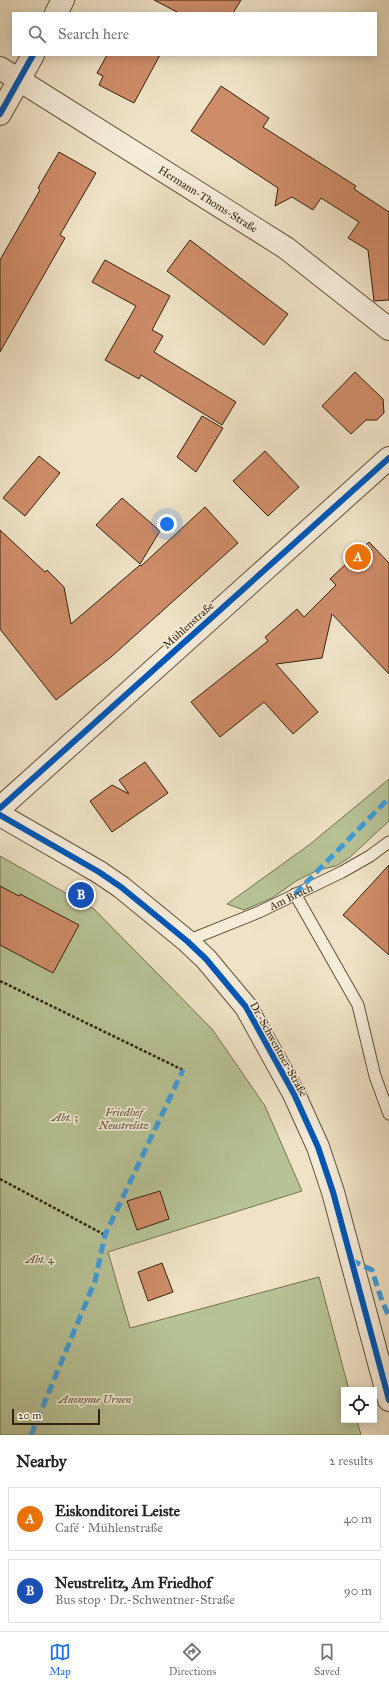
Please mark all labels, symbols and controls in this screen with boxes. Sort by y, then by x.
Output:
search box [12,12,377,56]
icon: search [26,23,48,45]
text: Search here [58,25,129,43]
street label: Hermann-Thoms-Straße [156,163,260,236]
your location [157,514,177,534]
pin: A [345,542,371,572]
street label: Mühlenstraße [160,599,217,651]
pin: B [68,880,94,910]
street label: Am Bruch [266,881,315,914]
street label: Dr.-Schwentner-Straße [247,1000,310,1099]
park label: Friedhof Neustrelitz [98,1106,149,1132]
park label: Abt. 3 [51,1111,78,1124]
park label: Abt. 4 [25,1253,55,1266]
map controls [341,1387,377,1423]
button: locate [341,1387,377,1423]
park label: Anonyme Urnen [58,1393,132,1406]
scale bar [12,1407,100,1426]
text: 20 m [18,1409,41,1422]
text: Nearby [16,1451,67,1472]
text: 2 results [329,1453,373,1469]
text: Eiskonditorei Leiste [55,1502,180,1520]
text: A [26,1511,34,1527]
text: 40 m [343,1511,372,1527]
text: Café · Mühlenstraße [55,1520,163,1536]
text: Neustrelitz, Am Friedhof [55,1574,212,1592]
text: B [26,1583,34,1599]
text: 90 m [344,1583,372,1599]
text: Bus stop · Dr.-Schwentner-Straße [55,1592,235,1608]
tab: Map [49,1641,71,1678]
tab: Directions [169,1641,216,1678]
tab: Saved [314,1641,340,1678]

